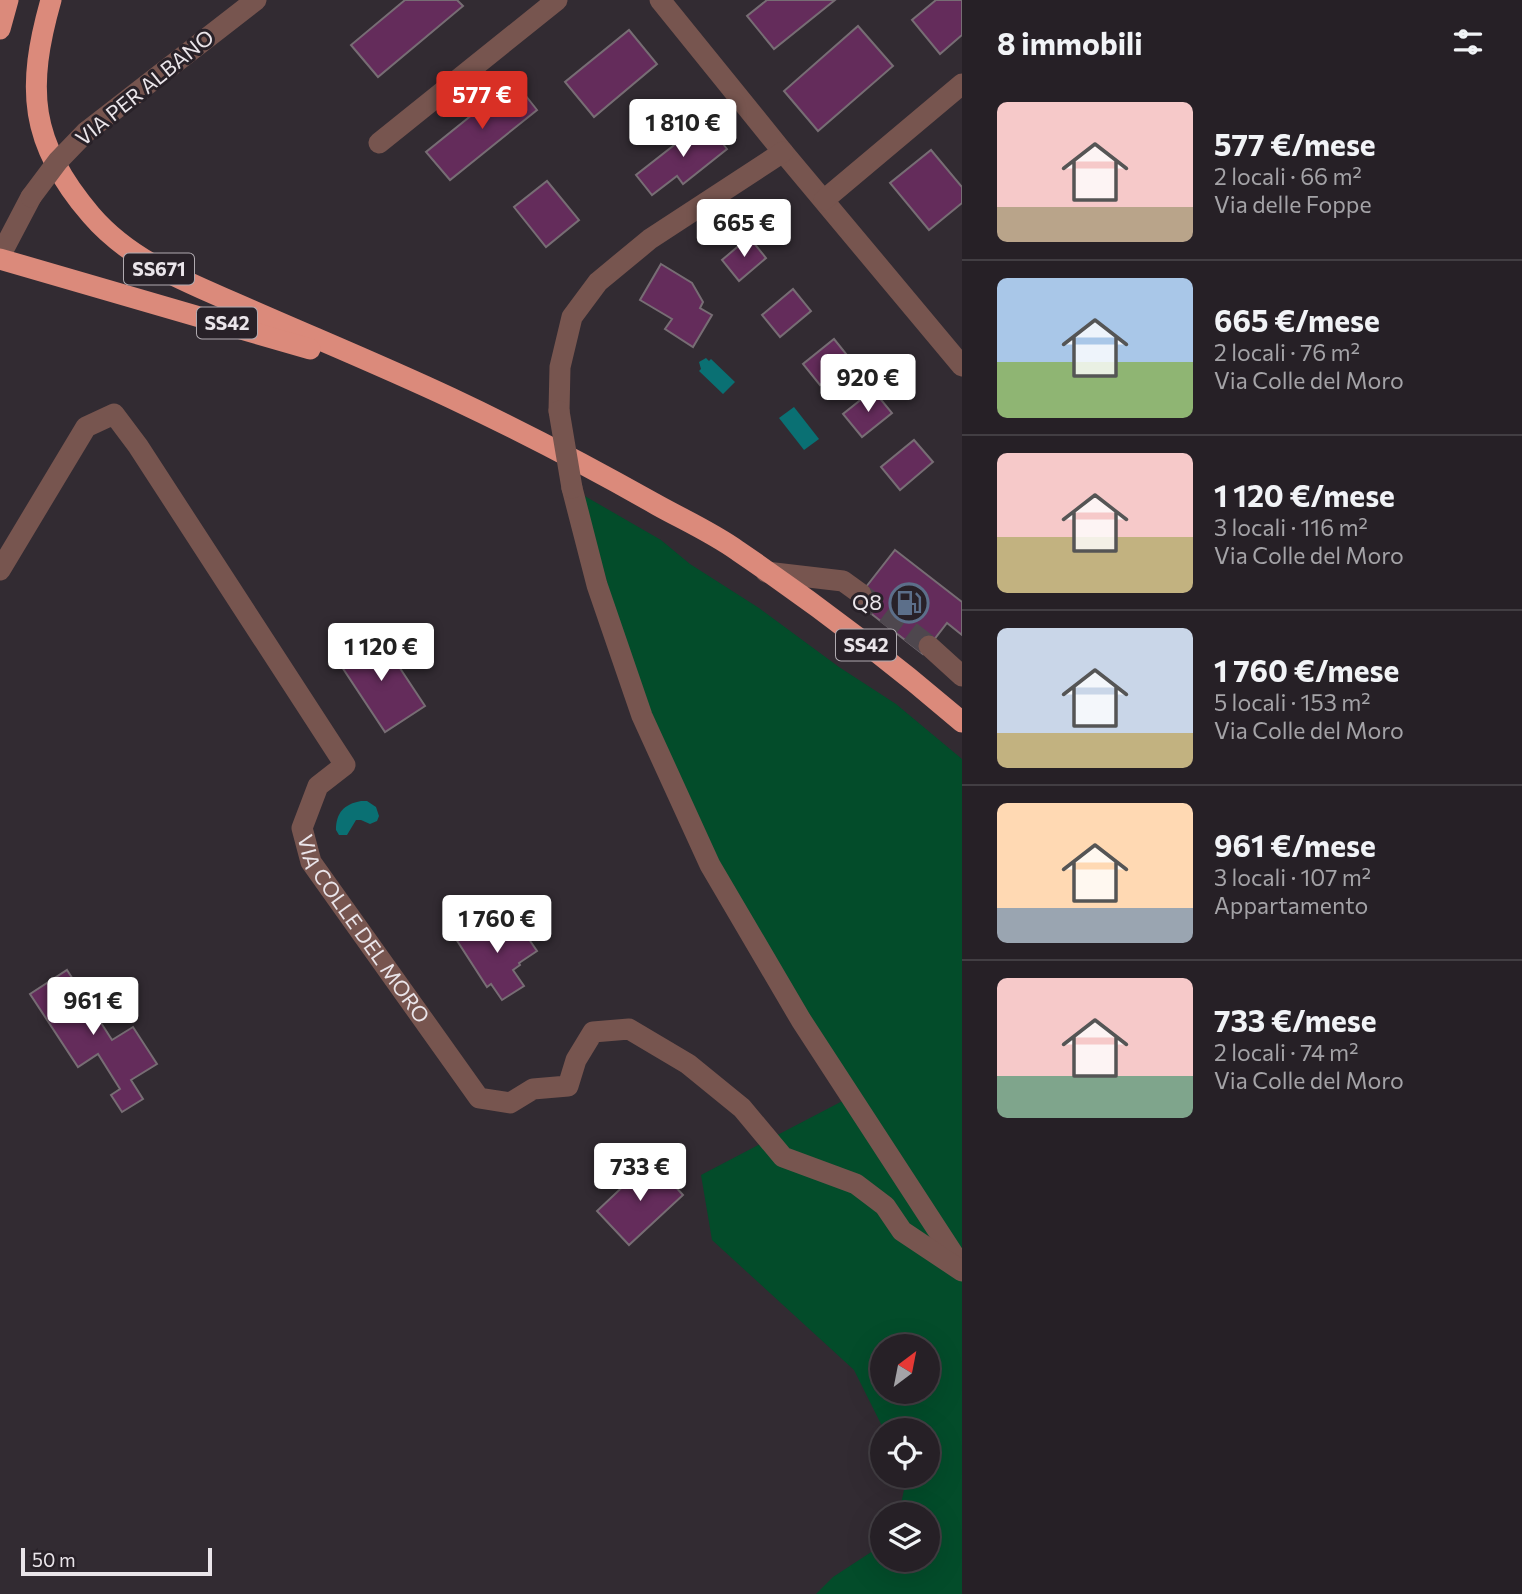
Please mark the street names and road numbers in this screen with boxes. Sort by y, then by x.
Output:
street label: VIA PER ALBANO [70,24,218,150]
road number: SS671 [124,254,194,284]
road number: SS42 [197,308,257,338]
road number: SS42 [836,630,896,660]
street label: VIA COLLE DEL MORO [293,832,436,1027]

